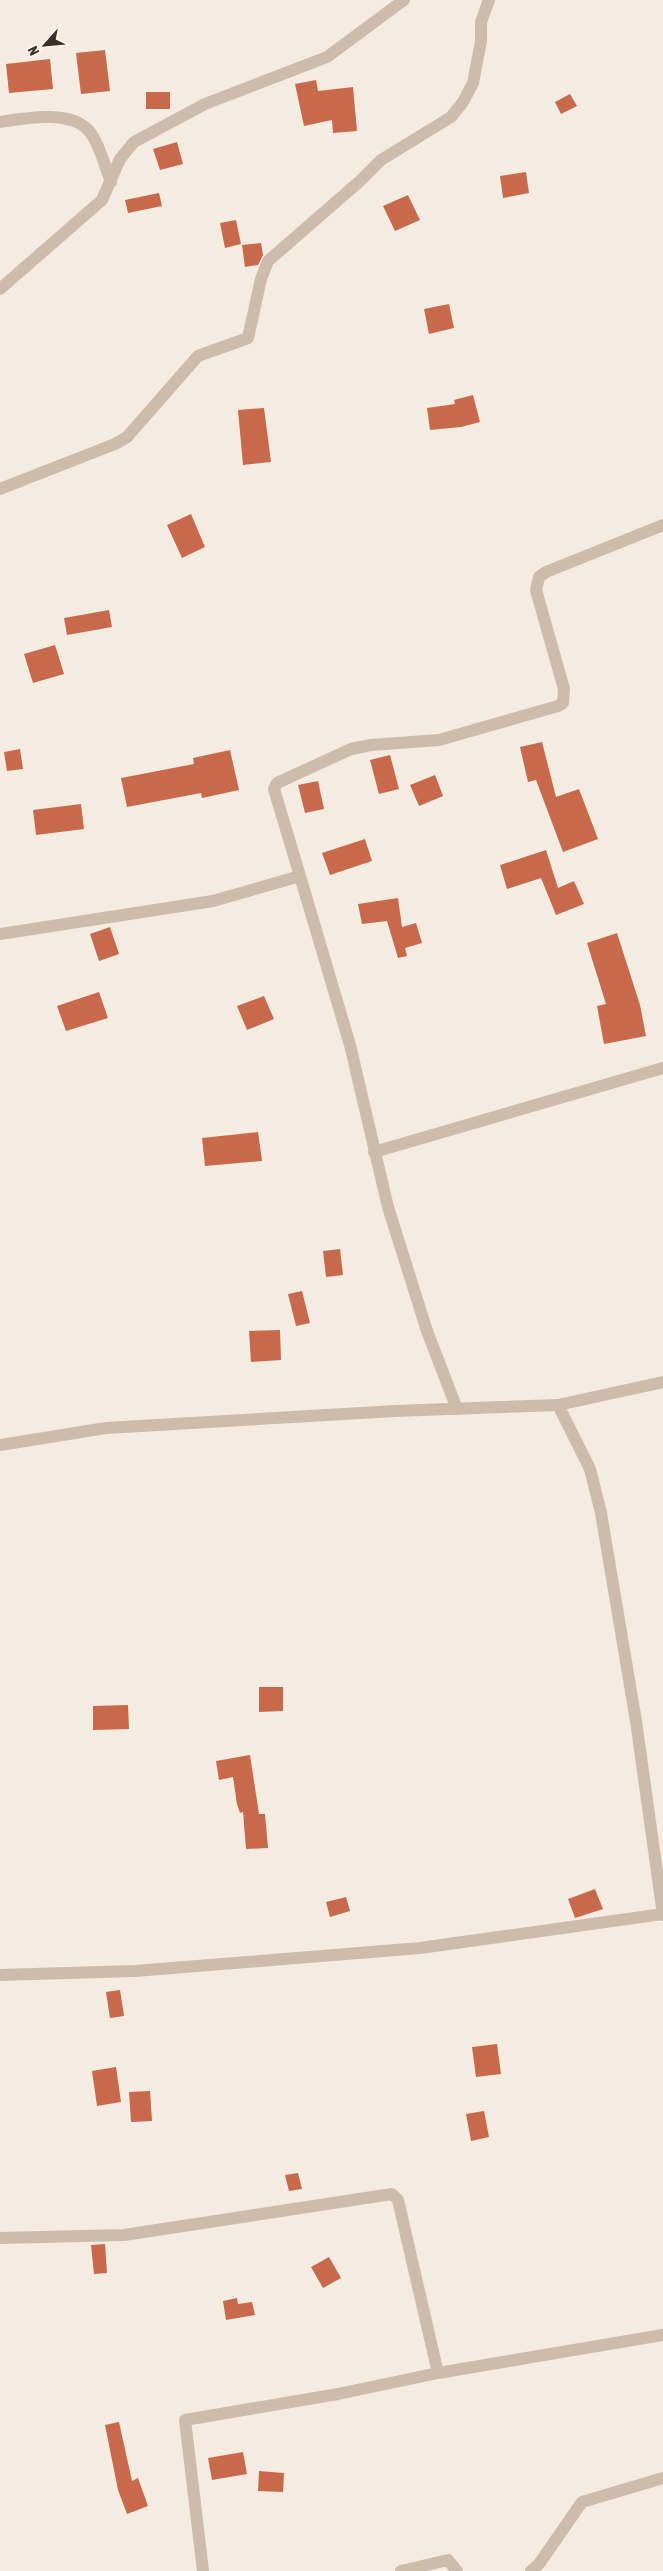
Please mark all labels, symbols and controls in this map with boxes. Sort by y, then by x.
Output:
north arrow [20,20,70,70]
text: N [24,44,42,58]

